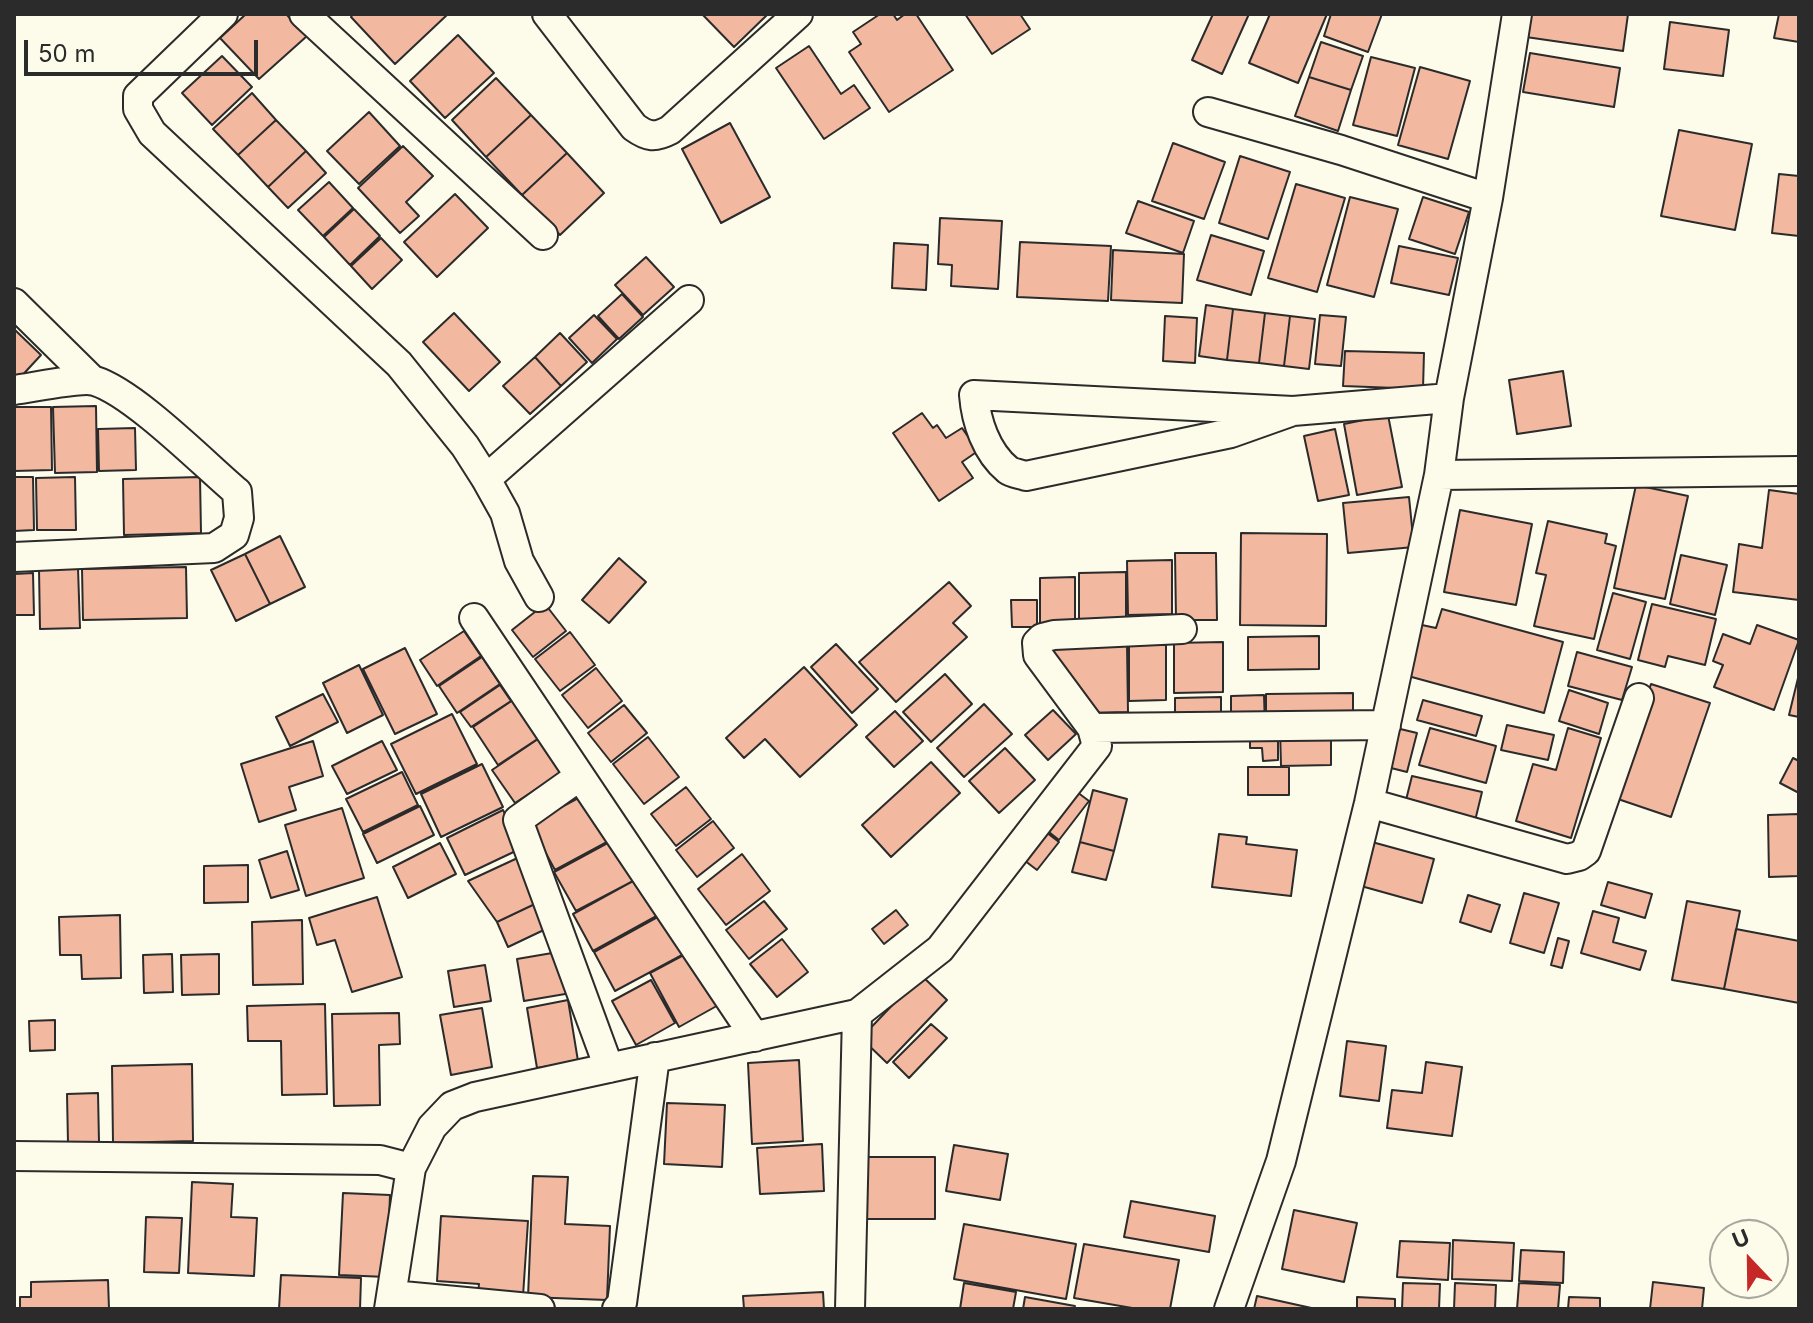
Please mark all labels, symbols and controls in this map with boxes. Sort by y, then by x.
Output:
scale bar [28,24,262,74]
text: 50 m [38,39,96,68]
north arrow [1709,1219,1789,1299]
text: U [1728,1224,1753,1254]

